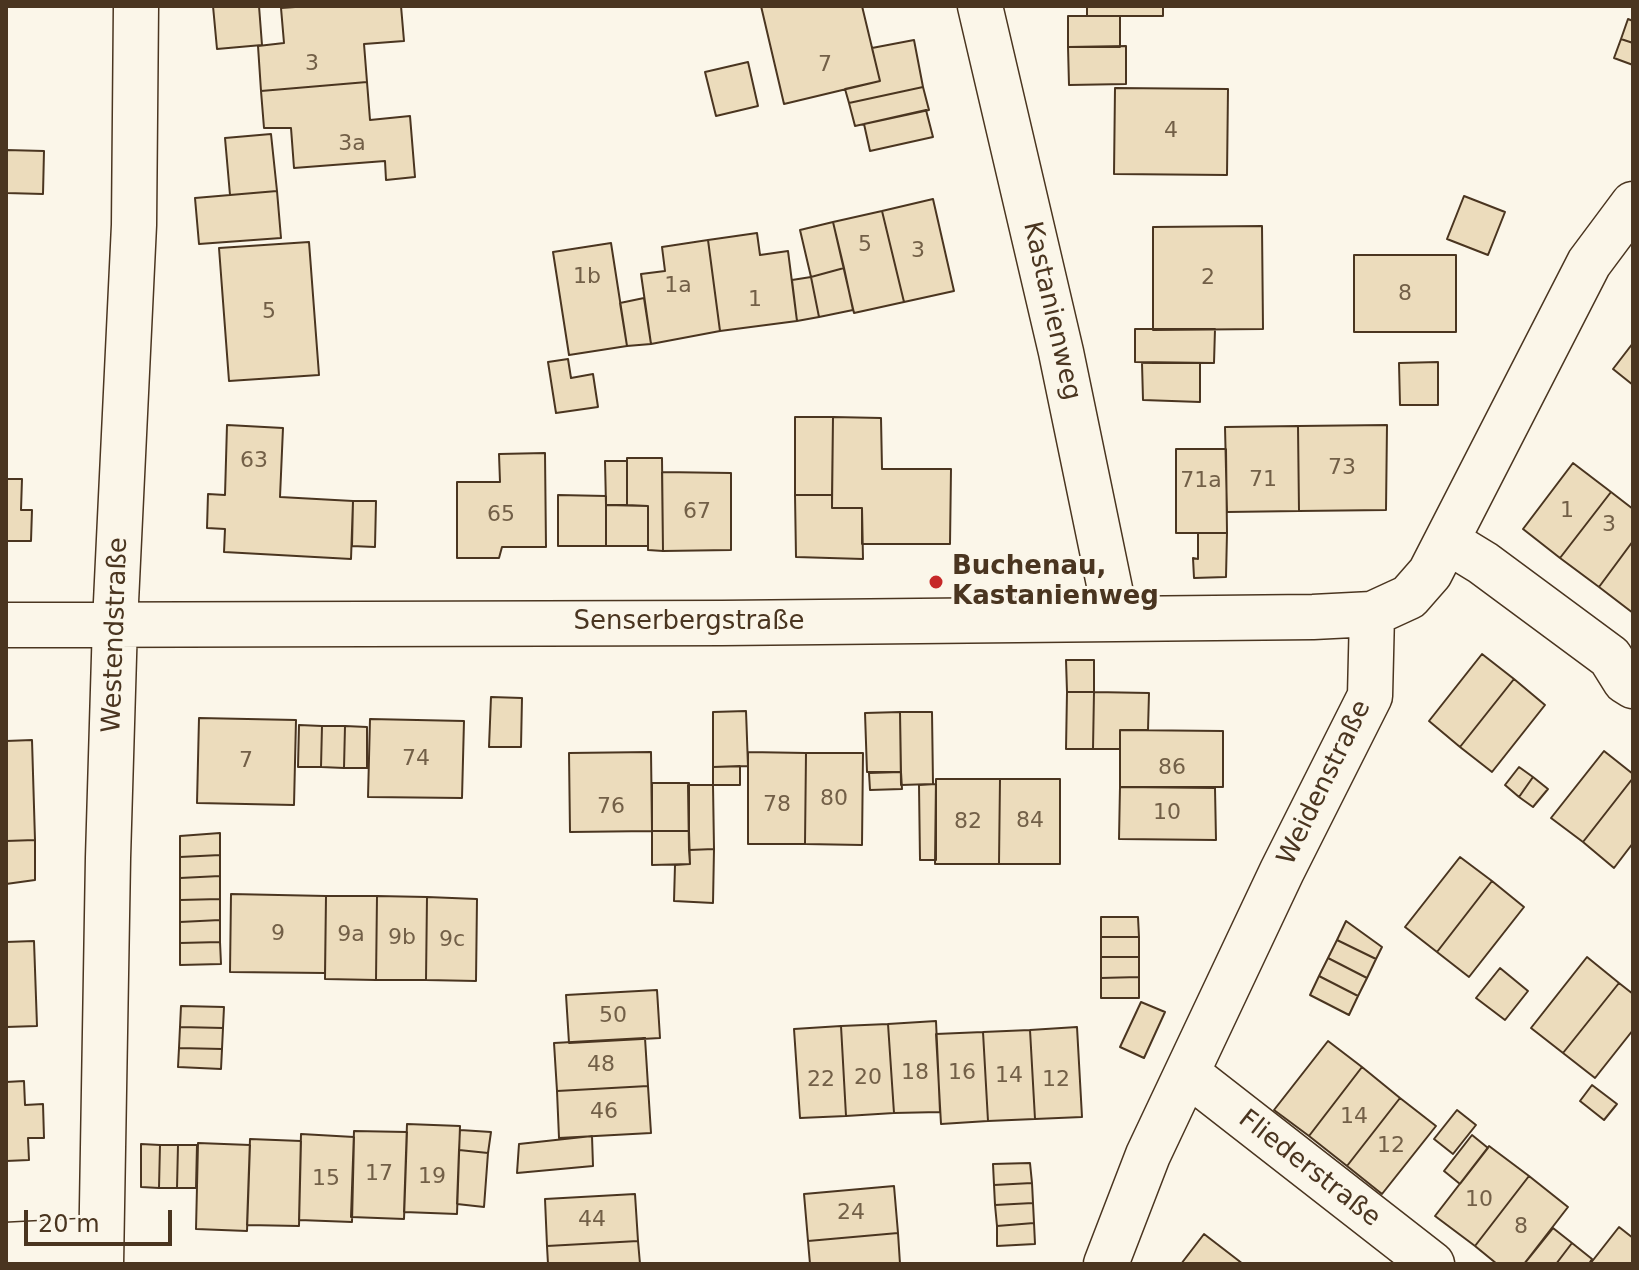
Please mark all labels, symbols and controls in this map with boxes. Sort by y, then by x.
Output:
house number: 3 [305,51,319,77]
house number: 7 [818,52,832,78]
house number: 4 [1164,118,1178,144]
house number: 3a [338,131,366,157]
street label: Kastanienweg [1015,219,1087,403]
house number: 5 [858,232,872,258]
house number: 3 [911,238,925,264]
house number: 1b [573,264,601,290]
house number: 2 [1201,265,1215,291]
house number: 1a [664,273,692,299]
house number: 8 [1398,281,1412,307]
house number: 1 [748,287,762,313]
house number: 5 [262,299,276,325]
house number: 63 [240,448,268,474]
house number: 73 [1328,455,1356,481]
house number: 71 [1249,467,1277,493]
house number: 71a [1180,468,1222,494]
house number: 1 [1560,498,1574,524]
house number: 67 [683,499,711,525]
house number: 65 [487,502,515,528]
house number: 3 [1602,512,1616,538]
street label: Westendstraße [97,537,135,733]
place label: Buchenau, Kastanienweg [952,551,1159,612]
marker: Buchenau, Kastanienweg [927,573,945,591]
street label: Senserbergstraße [573,606,805,638]
street label: Weidenstraße [1272,696,1378,870]
house number: 74 [402,746,430,772]
house number: 7 [239,748,253,774]
house number: 86 [1158,755,1186,781]
house number: 80 [820,786,848,812]
house number: 78 [763,792,791,818]
house number: 76 [597,794,625,820]
house number: 10 [1153,800,1181,826]
house number: 84 [1016,808,1044,834]
house number: 82 [954,809,982,835]
house number: 9 [271,921,285,947]
house number: 9a [337,922,365,948]
house number: 9b [388,925,416,951]
house number: 9c [439,927,465,953]
house number: 50 [599,1003,627,1029]
house number: 48 [587,1052,615,1078]
house number: 18 [901,1060,929,1086]
house number: 16 [948,1060,976,1086]
house number: 14 [995,1063,1023,1089]
house number: 20 [854,1065,882,1091]
house number: 22 [807,1067,835,1093]
house number: 12 [1042,1067,1070,1093]
house number: 46 [590,1099,618,1125]
street label: Fliederstraße [1232,1104,1386,1234]
house number: 14 [1340,1104,1368,1130]
house number: 12 [1377,1133,1405,1159]
house number: 17 [365,1161,393,1187]
house number: 19 [418,1164,446,1190]
house number: 15 [312,1166,340,1192]
house number: 10 [1465,1187,1493,1213]
scale bar [28,1194,176,1244]
house number: 24 [837,1200,865,1226]
house number: 44 [578,1207,606,1233]
text: 20 m [38,1210,100,1238]
house number: 8 [1514,1214,1528,1240]

